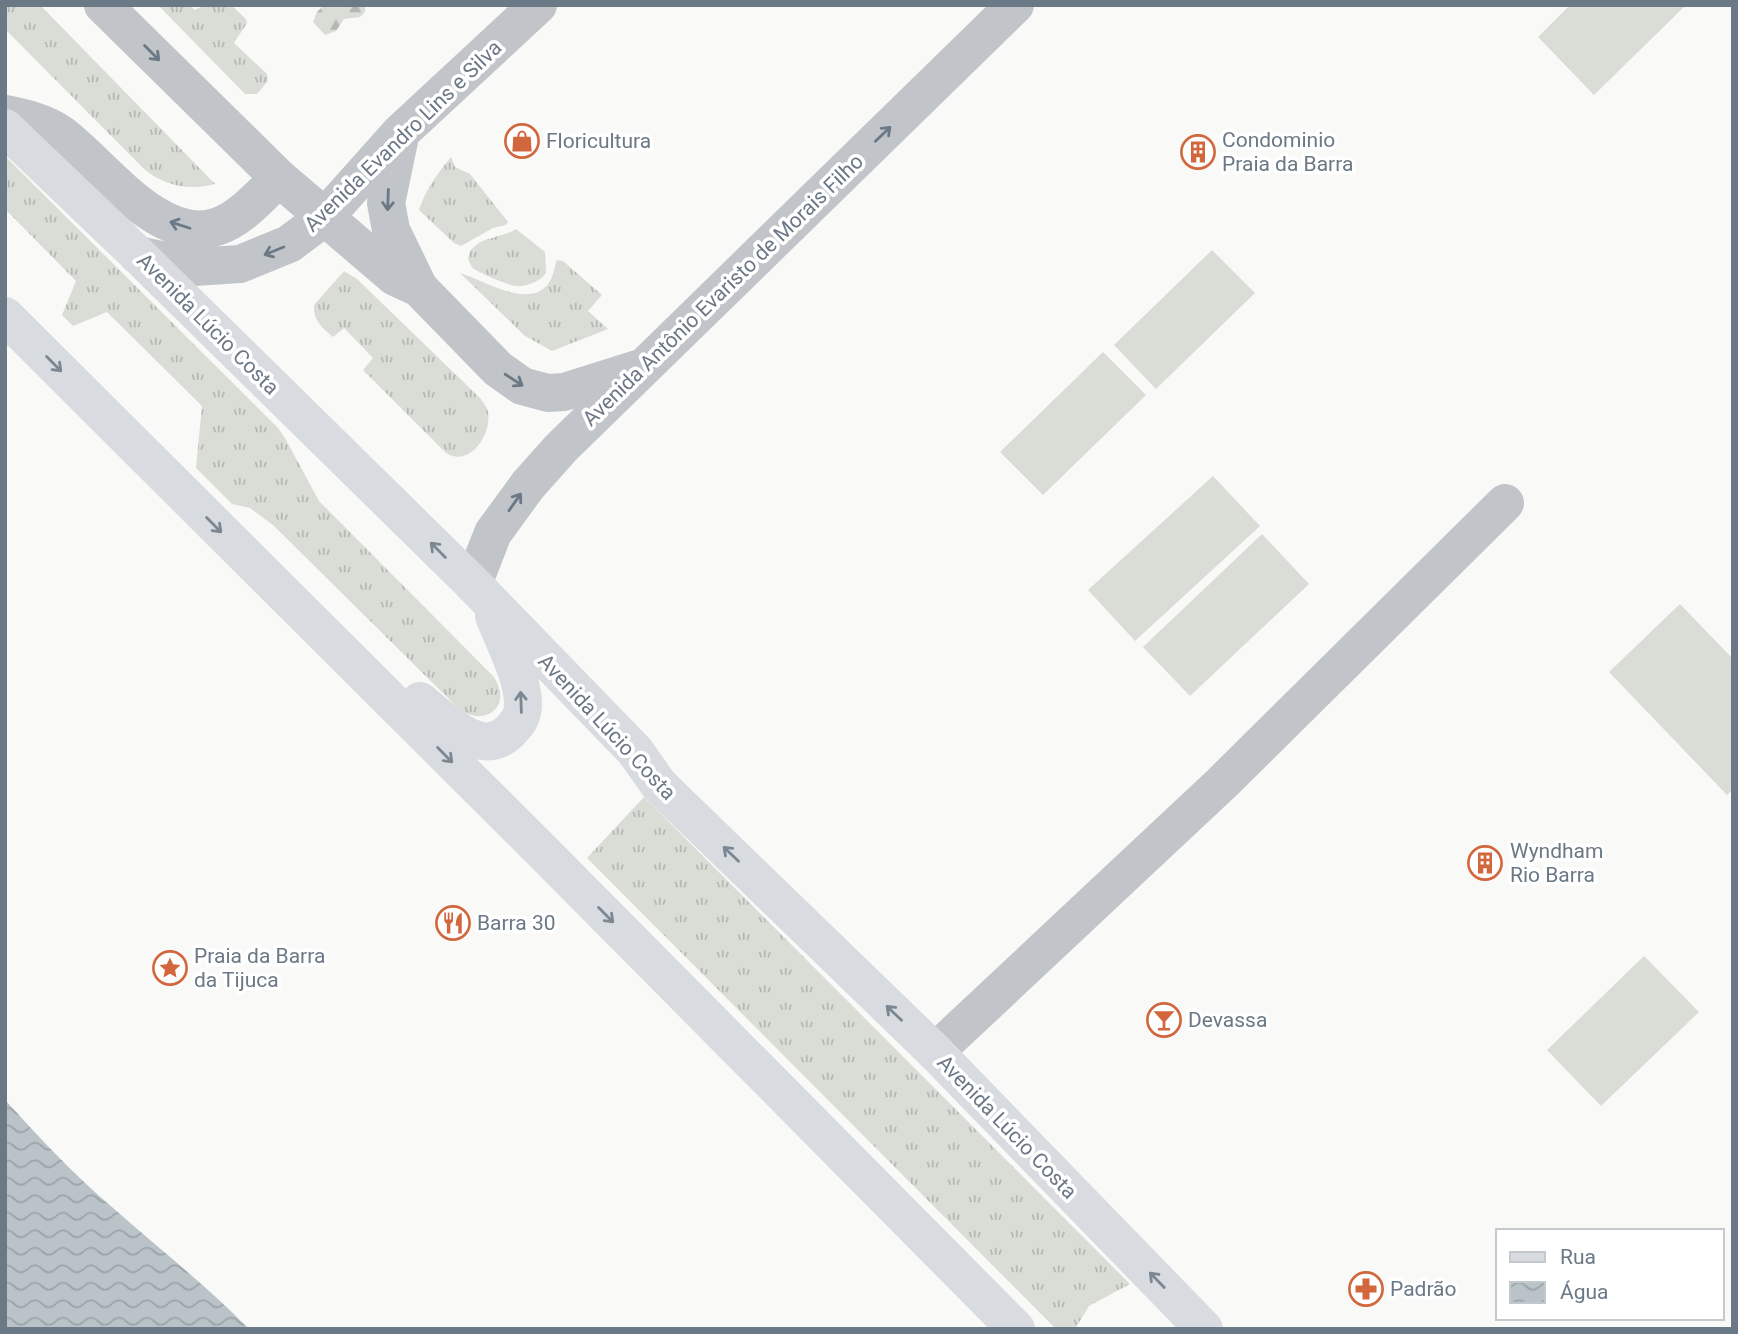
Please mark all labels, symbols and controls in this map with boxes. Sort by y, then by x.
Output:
street label: Avenida Evandro Lins e Silva [299,35,507,237]
one-way arrow [143,45,160,62]
shop icon: Floricultura [503,122,541,160]
one-way arrow [875,125,892,142]
place label: Condominio Praia da Barra [1222,128,1353,176]
place label: Floricultura [546,129,651,153]
building icon: Condominio Praia da Barra [1179,133,1217,171]
street label: Avenida Antônio Evaristo de Morais Filho [578,149,868,431]
one-way arrow [381,188,394,211]
one-way arrow [170,218,192,231]
one-way arrow [263,245,285,258]
street label: Avenida Lúcio Costa [132,248,284,400]
one-way arrow [45,355,62,372]
one-way arrow [504,373,523,387]
one-way arrow [508,493,522,512]
one-way arrow [206,516,223,533]
one-way arrow [429,541,446,558]
street label: Avenida Lúcio Costa [533,649,681,805]
one-way arrow [515,691,528,714]
one-way arrow [436,746,453,763]
place label: Wyndham Rio Barra [1510,839,1603,887]
building icon: Wyndham Rio Barra [1466,844,1504,882]
one-way arrow [723,846,740,863]
restaurant icon: Barra 30 [434,904,472,942]
one-way arrow [597,906,614,923]
place label: Barra 30 [477,911,556,935]
place label: Praia da Barra da Tijuca [194,944,325,992]
place icon: Praia da Barra da Tijuca [151,949,189,987]
bar icon: Devassa [1145,1001,1183,1039]
one-way arrow [886,1005,903,1022]
place label: Devassa [1188,1008,1267,1032]
street label: Avenida Lúcio Costa [932,1050,1082,1204]
legend [1496,1229,1724,1320]
text: Rua [1560,1245,1596,1269]
pharmacy icon: Padrão [1347,1270,1385,1308]
one-way arrow [1148,1272,1165,1289]
place label: Padrão [1390,1277,1457,1301]
text: Água [1560,1280,1609,1304]

